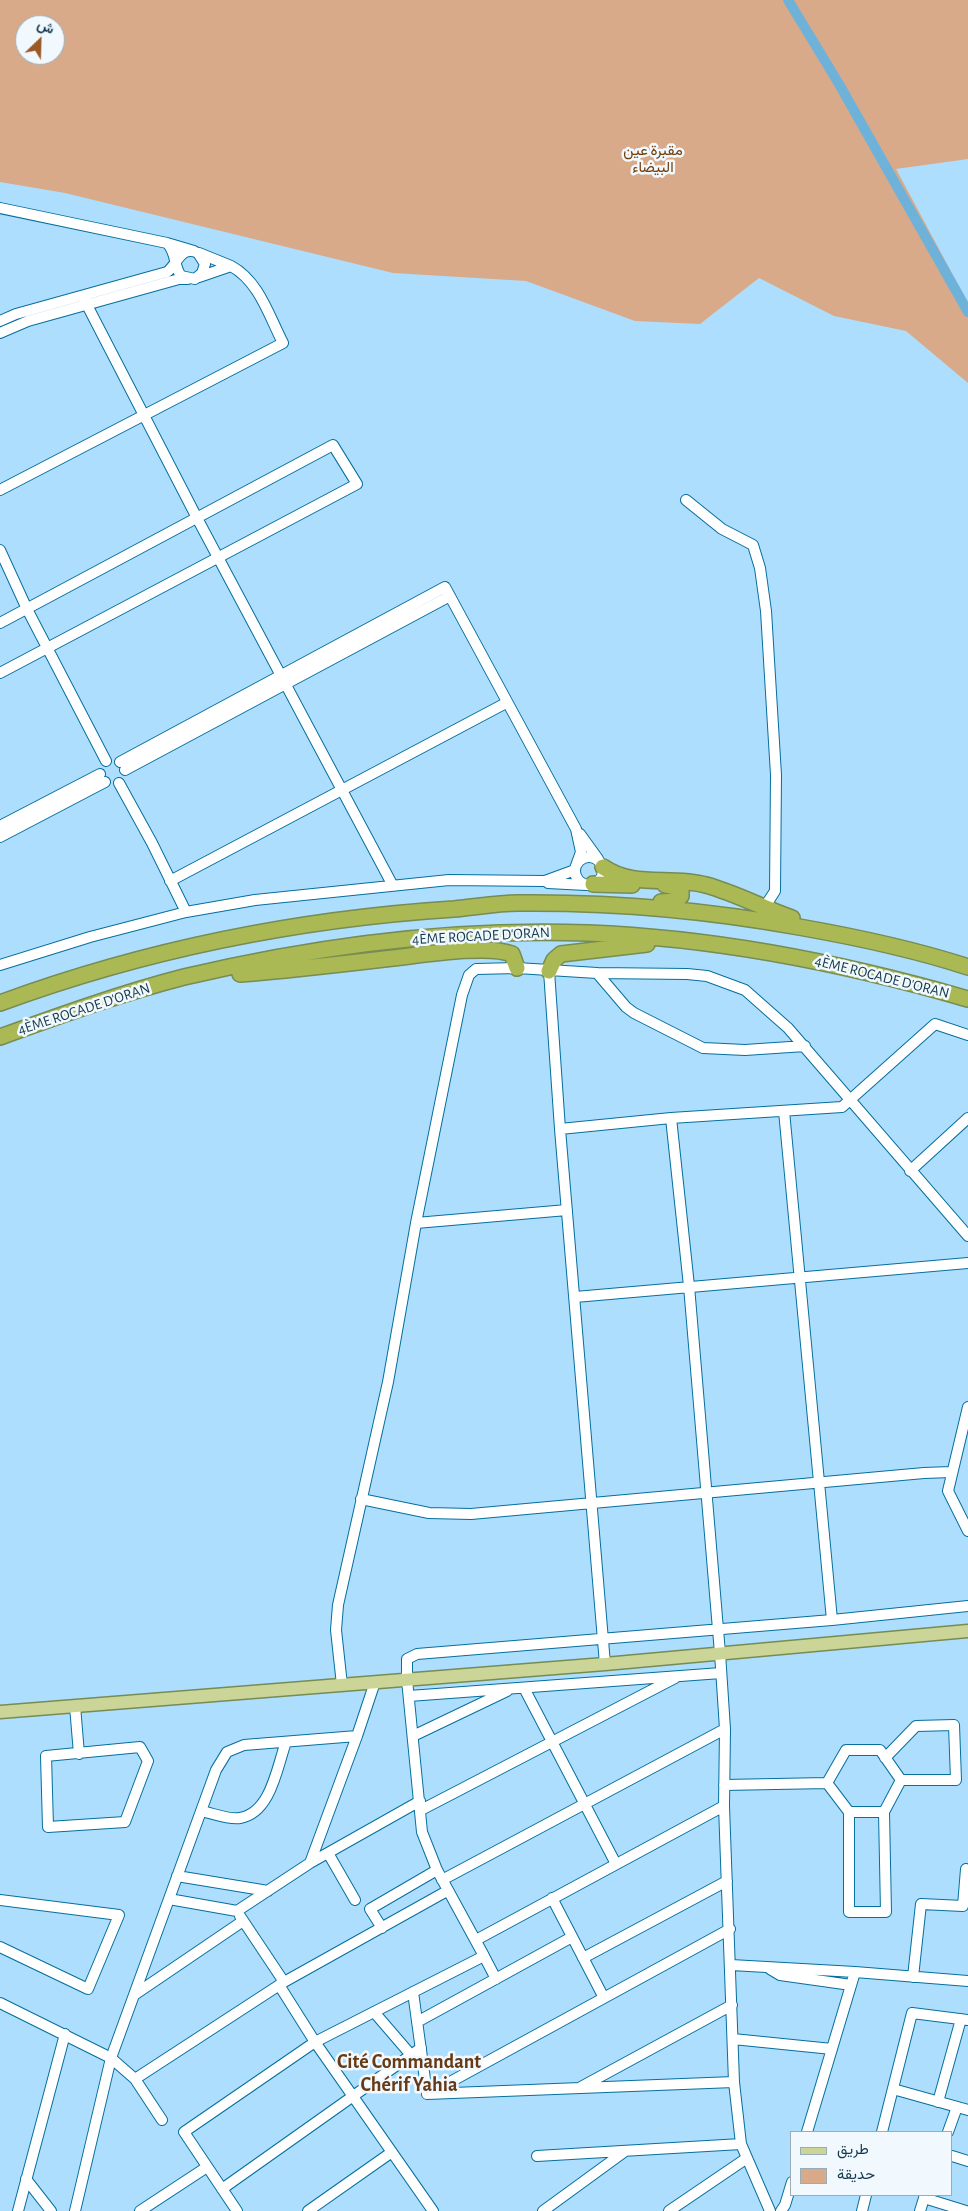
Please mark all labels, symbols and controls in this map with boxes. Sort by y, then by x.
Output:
north arrow [15,15,65,65]
text: ش [35,17,56,37]
park label: مقبرة عين البيضاء [623,141,683,176]
street label: 4ÈME ROCADE D'ORAN [412,923,550,949]
street label: 4ÈME ROCADE D'ORAN [813,952,951,1002]
street label: 4ÈME ROCADE D'ORAN [16,979,152,1039]
district label: Cité Commandant Chérif Yahia [337,2050,481,2097]
legend [790,2131,953,2196]
text: طريق [837,2142,869,2157]
text: حديقة [837,2167,875,2182]

